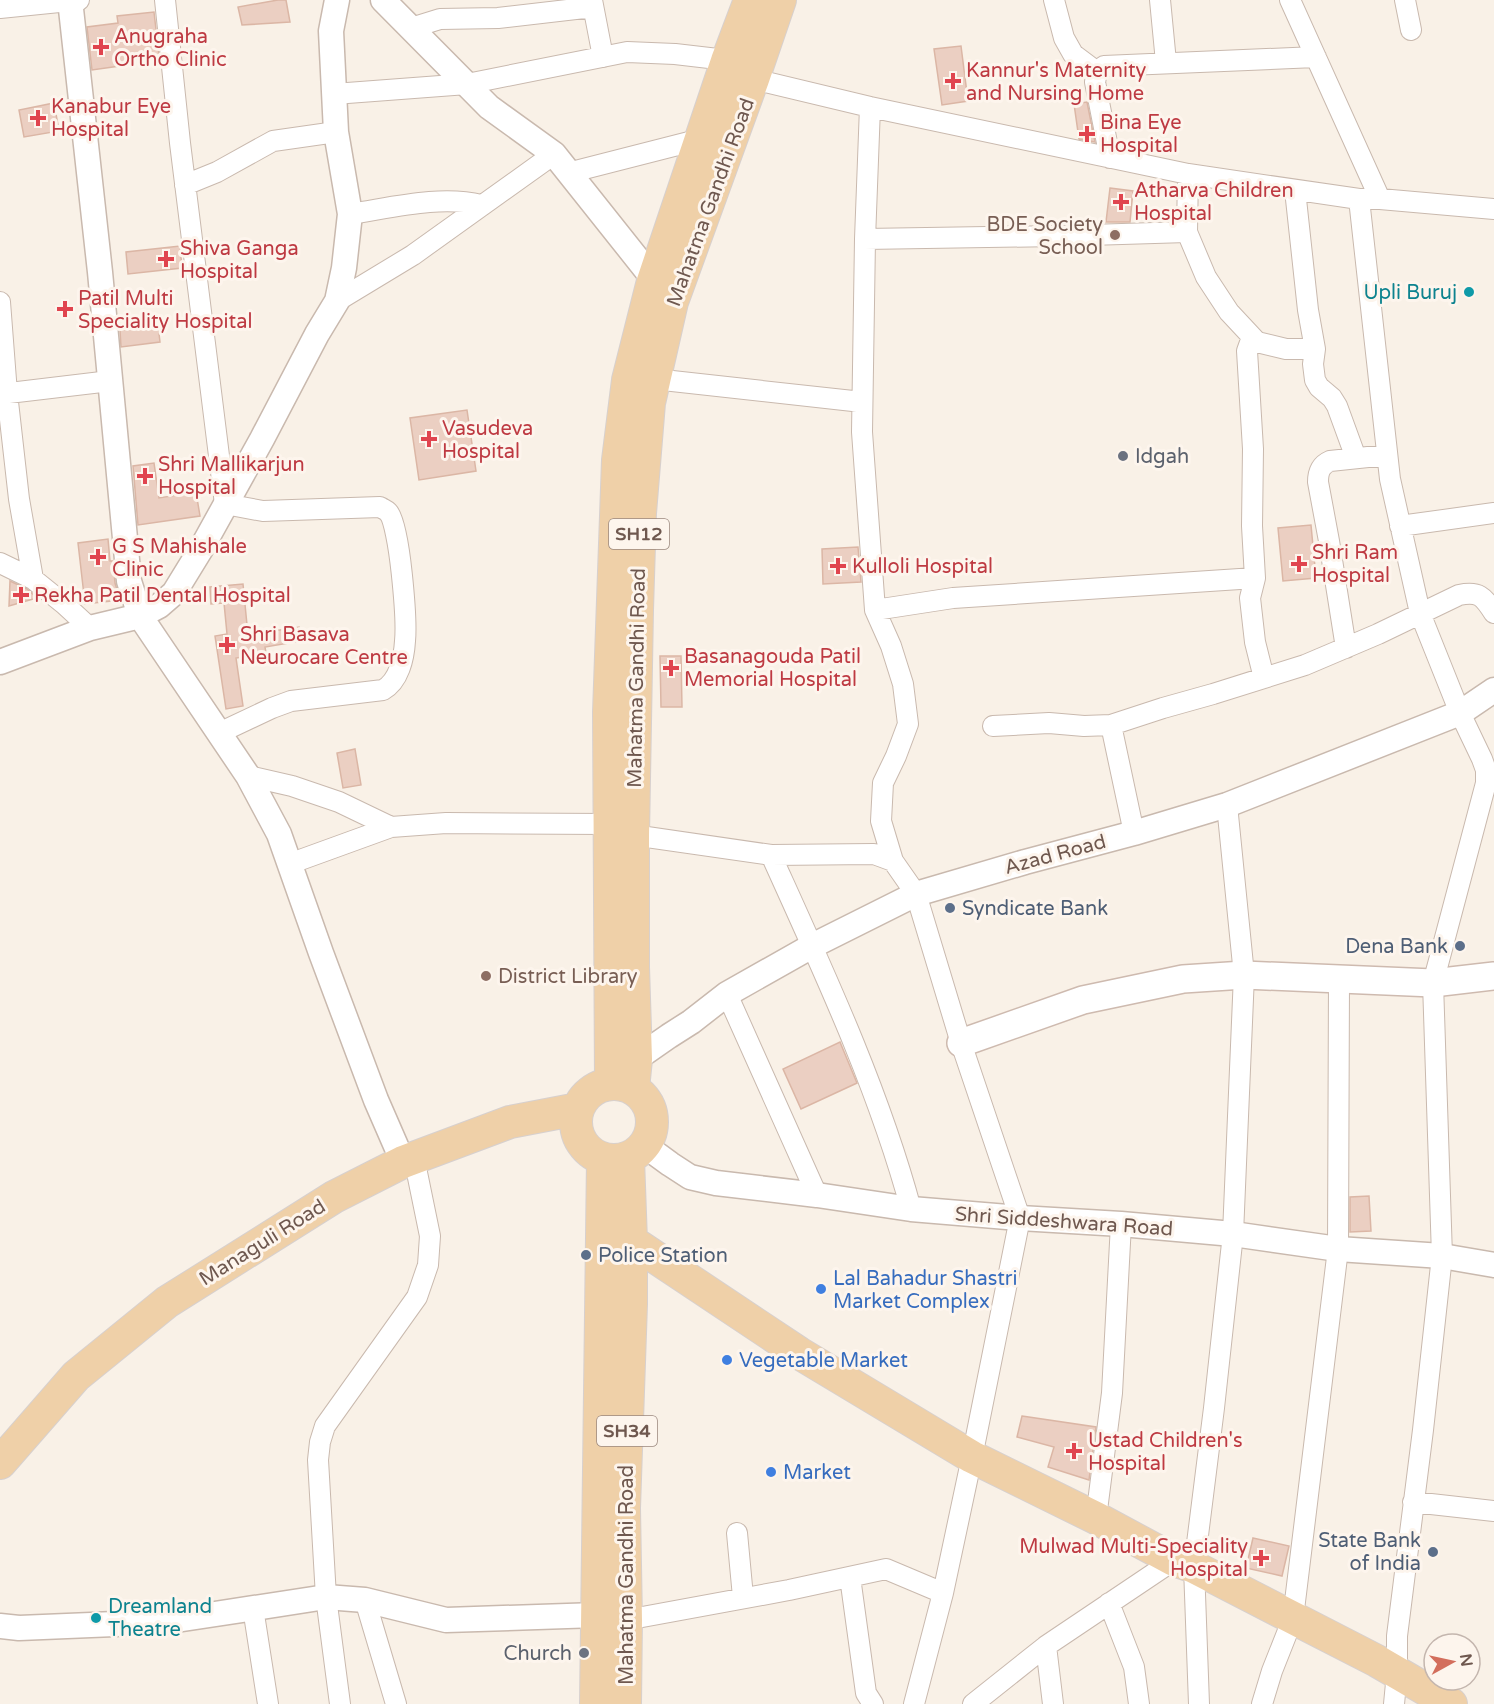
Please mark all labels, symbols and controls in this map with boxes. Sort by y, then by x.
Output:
place label: Anugraha Ortho Clinic [114,25,227,72]
marker: Anugraha Ortho Clinic [92,38,110,56]
place label: Kannur's Maternity and Nursing Home [966,59,1146,106]
marker: Kannur's Maternity and Nursing Home [944,72,962,90]
place label: Kanabur Eye Hospital [51,95,171,142]
street label: Mahatma Gandhi Road [662,95,760,310]
marker: Kanabur Eye Hospital [29,109,47,127]
place label: Bina Eye Hospital [1100,111,1182,158]
marker: Bina Eye Hospital [1078,125,1096,143]
place label: Atharva Children Hospital [1134,179,1294,226]
marker: Atharva Children Hospital [1112,193,1130,211]
place label: BDE Society School [986,213,1103,260]
marker: BDE Society School [1108,228,1122,242]
place label: Shiva Ganga Hospital [180,237,299,284]
marker: Shiva Ganga Hospital [157,250,175,268]
place label: Upli Buruj [1364,281,1457,305]
marker: Upli Buruj [1462,285,1476,299]
place label: Patil Multi Speciality Hospital [78,287,252,334]
marker: Patil Multi Speciality Hospital [56,300,74,318]
place label: Vasudeva Hospital [442,417,533,464]
marker: Vasudeva Hospital [420,430,438,448]
place label: Idgah [1135,445,1189,469]
marker: Idgah [1116,449,1130,463]
place label: Shri Mallikarjun Hospital [158,453,305,500]
marker: Shri Mallikarjun Hospital [136,467,154,485]
road number: SH12 [609,519,669,549]
place label: G S Mahishale Clinic [112,535,247,582]
place label: Shri Ram Hospital [1312,541,1398,588]
marker: G S Mahishale Clinic [89,548,107,566]
place label: Kulloli Hospital [852,555,993,579]
marker: Shri Ram Hospital [1290,555,1308,573]
marker: Kulloli Hospital [829,557,847,575]
street label: Mahatma Gandhi Road [623,568,651,788]
place label: Rekha Patil Dental Hospital [34,584,291,608]
marker: Rekha Patil Dental Hospital [12,586,30,604]
place label: Shri Basava Neurocare Centre [240,623,408,670]
marker: Shri Basava Neurocare Centre [218,636,236,654]
place label: Basanagouda Patil Memorial Hospital [684,645,861,692]
marker: Basanagouda Patil Memorial Hospital [662,659,680,677]
street label: Azad Road [1002,830,1109,880]
place label: Syndicate Bank [962,897,1108,921]
marker: Syndicate Bank [943,901,957,915]
place label: Dena Bank [1345,935,1448,959]
marker: Dena Bank [1453,939,1467,953]
place label: District Library [498,965,638,989]
marker: District Library [479,969,493,983]
street label: Managuli Road [195,1194,330,1291]
street label: Shri Siddeshwara Road [954,1202,1174,1242]
place label: Police Station [598,1244,728,1268]
marker: Police Station [579,1248,593,1262]
place label: Lal Bahadur Shastri Market Complex [833,1267,1018,1314]
marker: Lal Bahadur Shastri Market Complex [814,1282,828,1296]
place label: Vegetable Market [739,1349,908,1373]
marker: Vegetable Market [720,1353,734,1367]
road number: SH34 [597,1416,657,1446]
place label: Ustad Children's Hospital [1088,1429,1243,1476]
marker: Ustad Children's Hospital [1065,1442,1083,1460]
place label: Market [783,1461,851,1485]
street label: Mahatma Gandhi Road [615,1465,639,1685]
marker: Market [764,1465,778,1479]
place label: State Bank of India [1318,1529,1421,1576]
place label: Mulwad Multi-Speciality Hospital [1019,1535,1248,1582]
marker: State Bank of India [1426,1545,1440,1559]
marker: Mulwad Multi-Speciality Hospital [1252,1549,1270,1567]
place label: Dreamland Theatre [108,1595,212,1642]
marker: Dreamland Theatre [89,1611,103,1625]
north arrow [1422,1632,1482,1692]
place label: Church [504,1642,572,1666]
marker: Church [577,1646,591,1660]
text: N [1455,1652,1477,1668]

